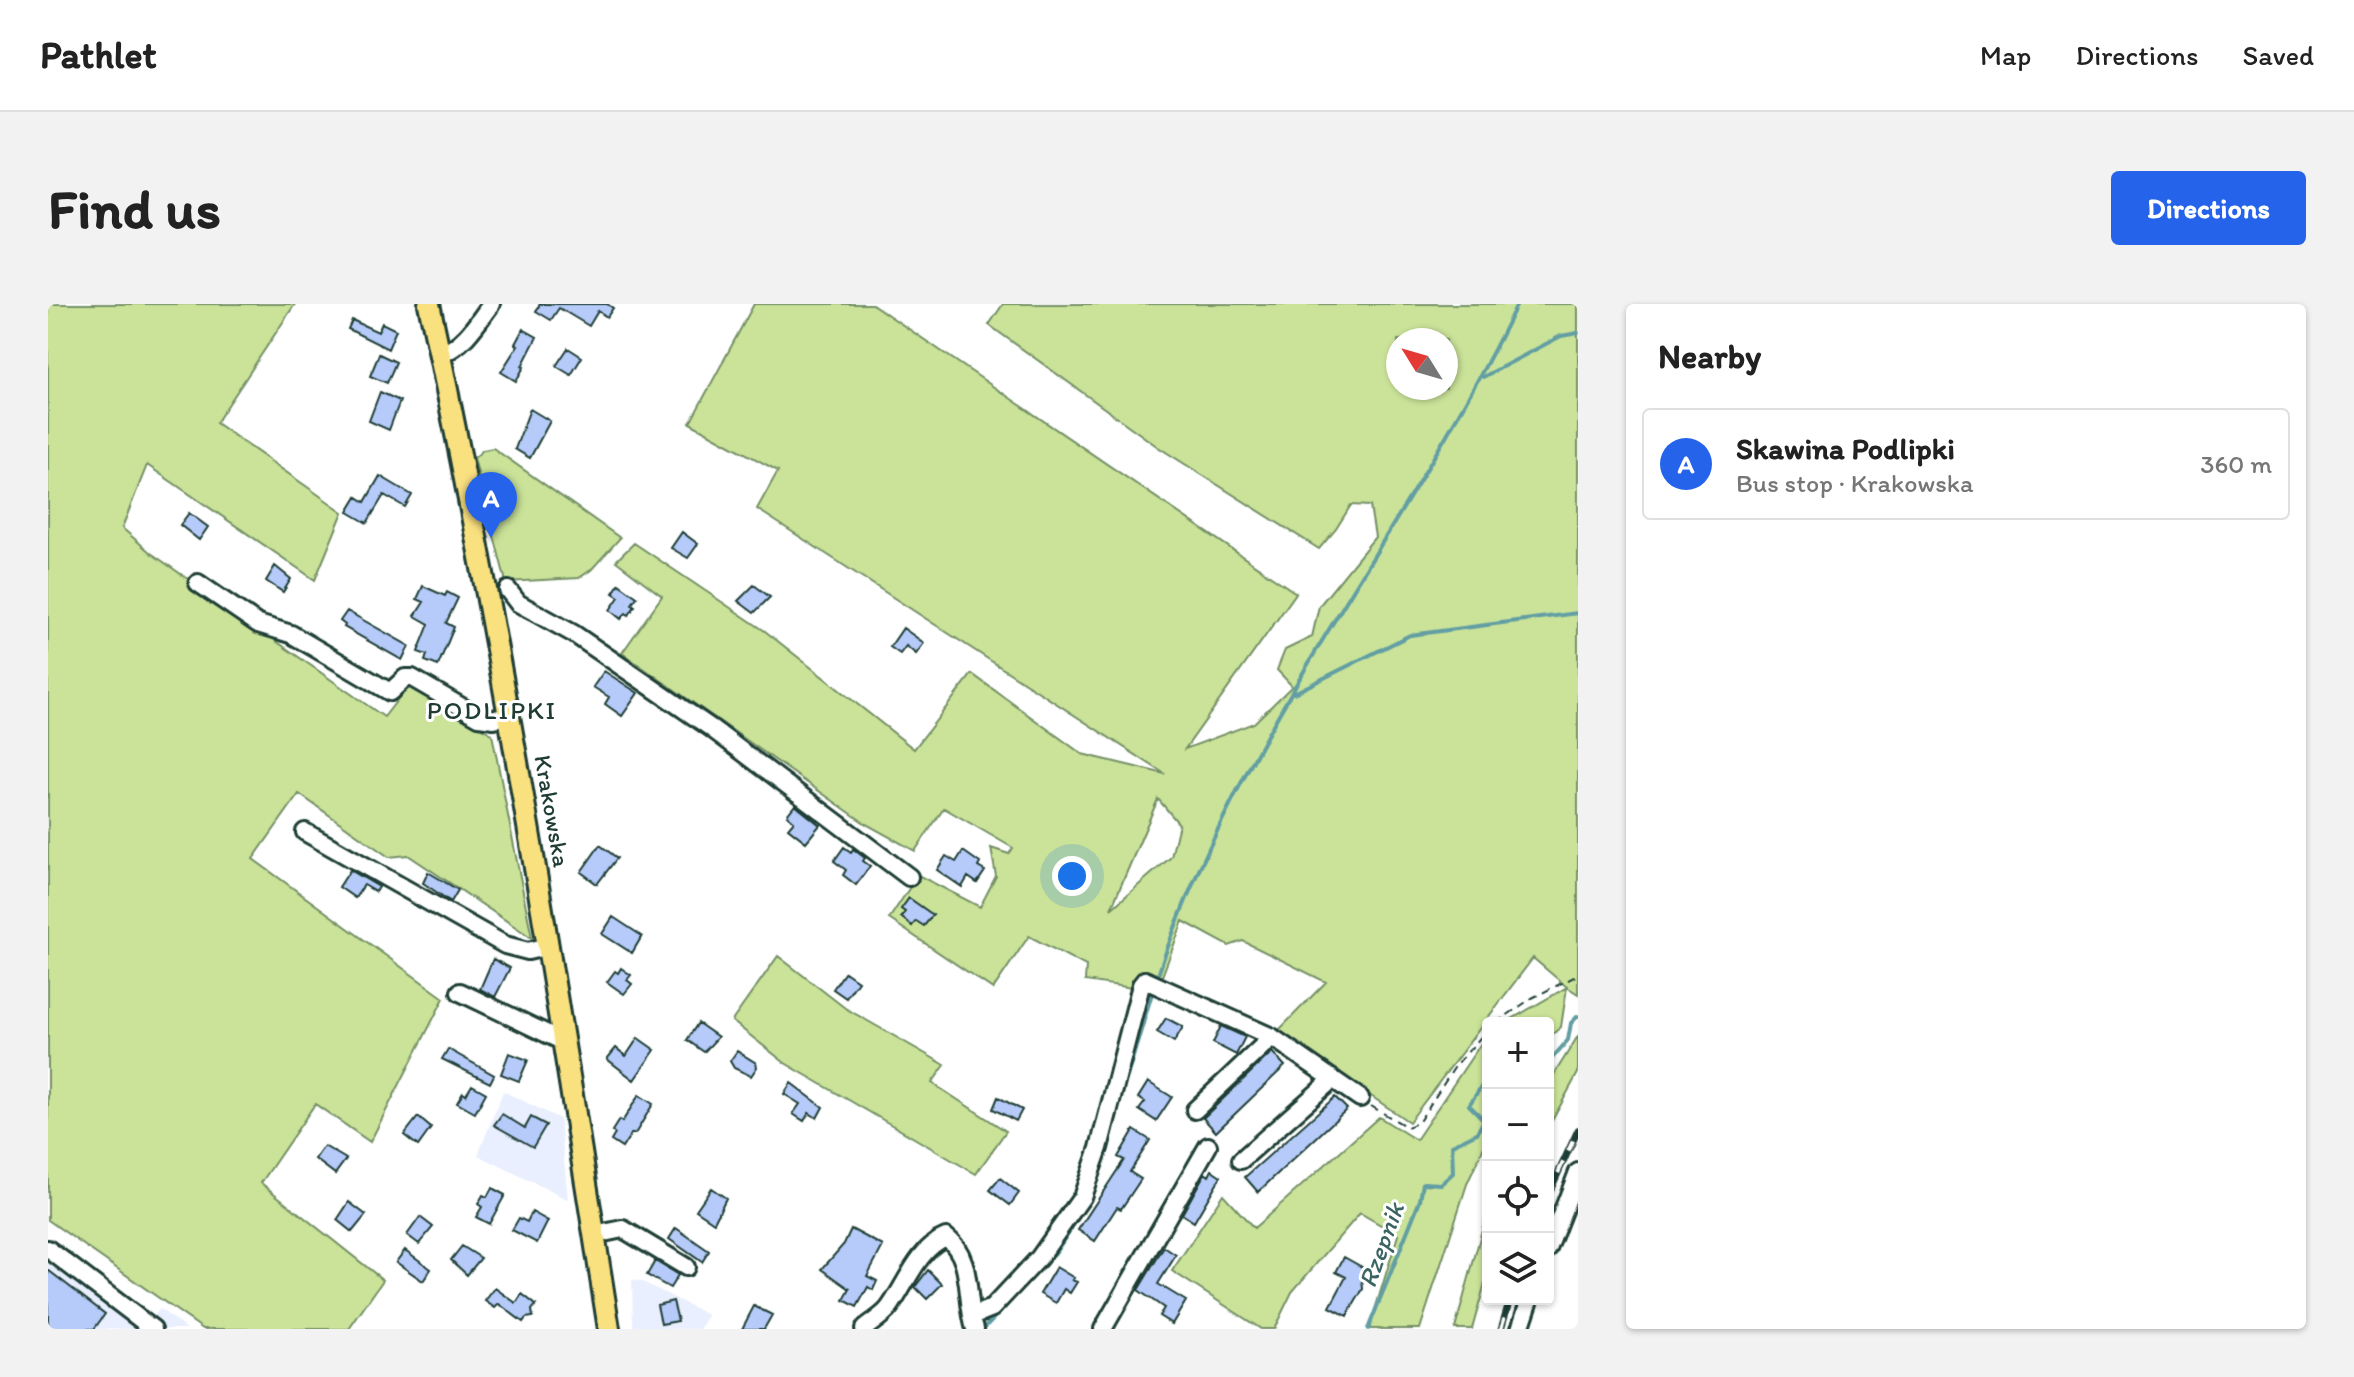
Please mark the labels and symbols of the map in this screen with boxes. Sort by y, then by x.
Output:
north arrow [1386,328,1458,400]
pin: A [465,472,517,538]
district label: PODLIPKI [427,694,557,726]
street label: Krakowska [528,753,577,870]
your location [1052,856,1092,896]
water label: Rzepnik [1351,1197,1412,1292]

